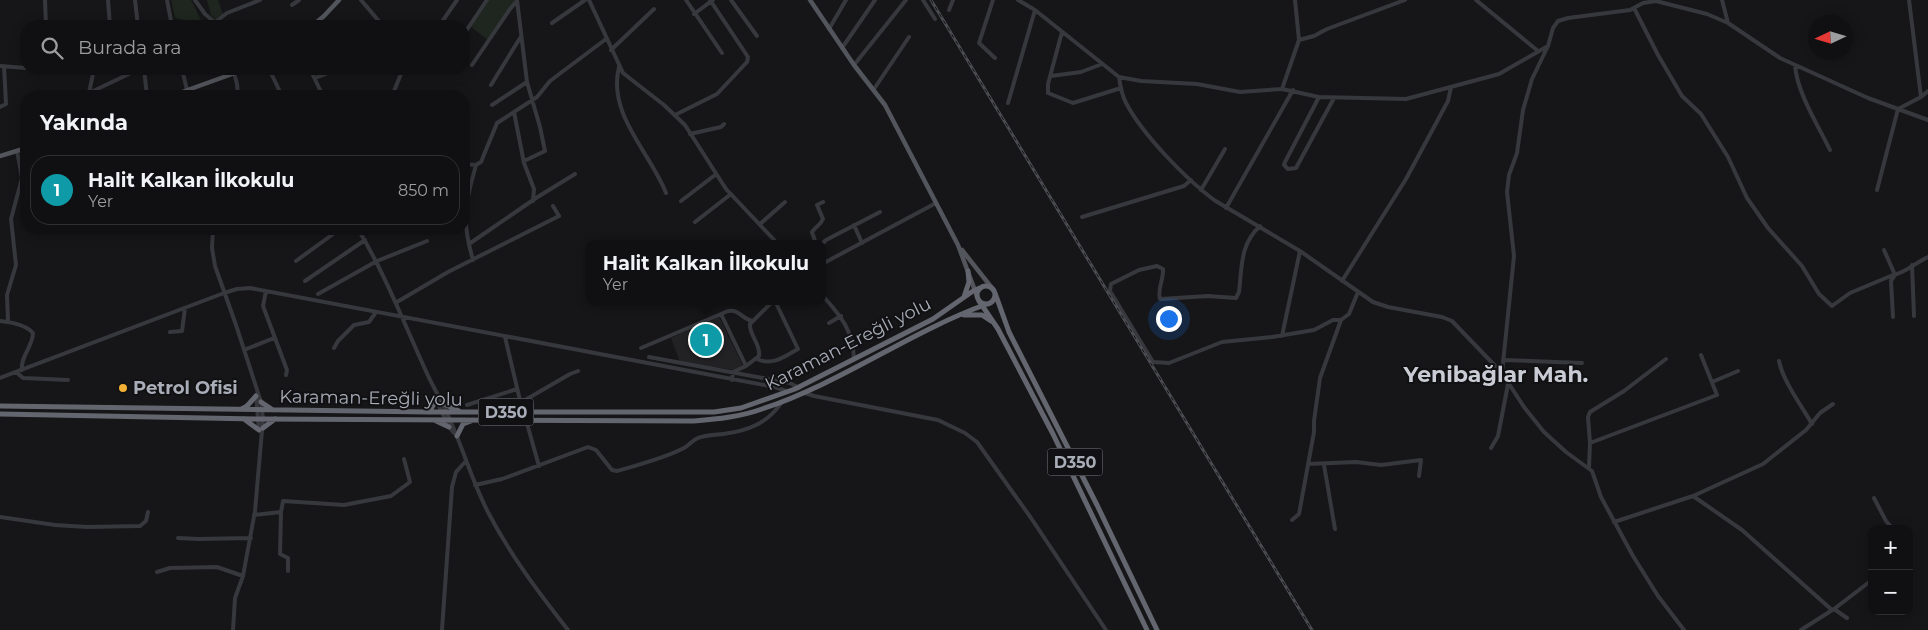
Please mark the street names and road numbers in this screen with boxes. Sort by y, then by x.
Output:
street label: Karaman-Ereğli yolu [761,293,935,395]
street label: Karaman-Ereğli yolu [279,385,463,411]
road number: D350 [478,398,534,426]
road number: D350 [1048,448,1102,476]

